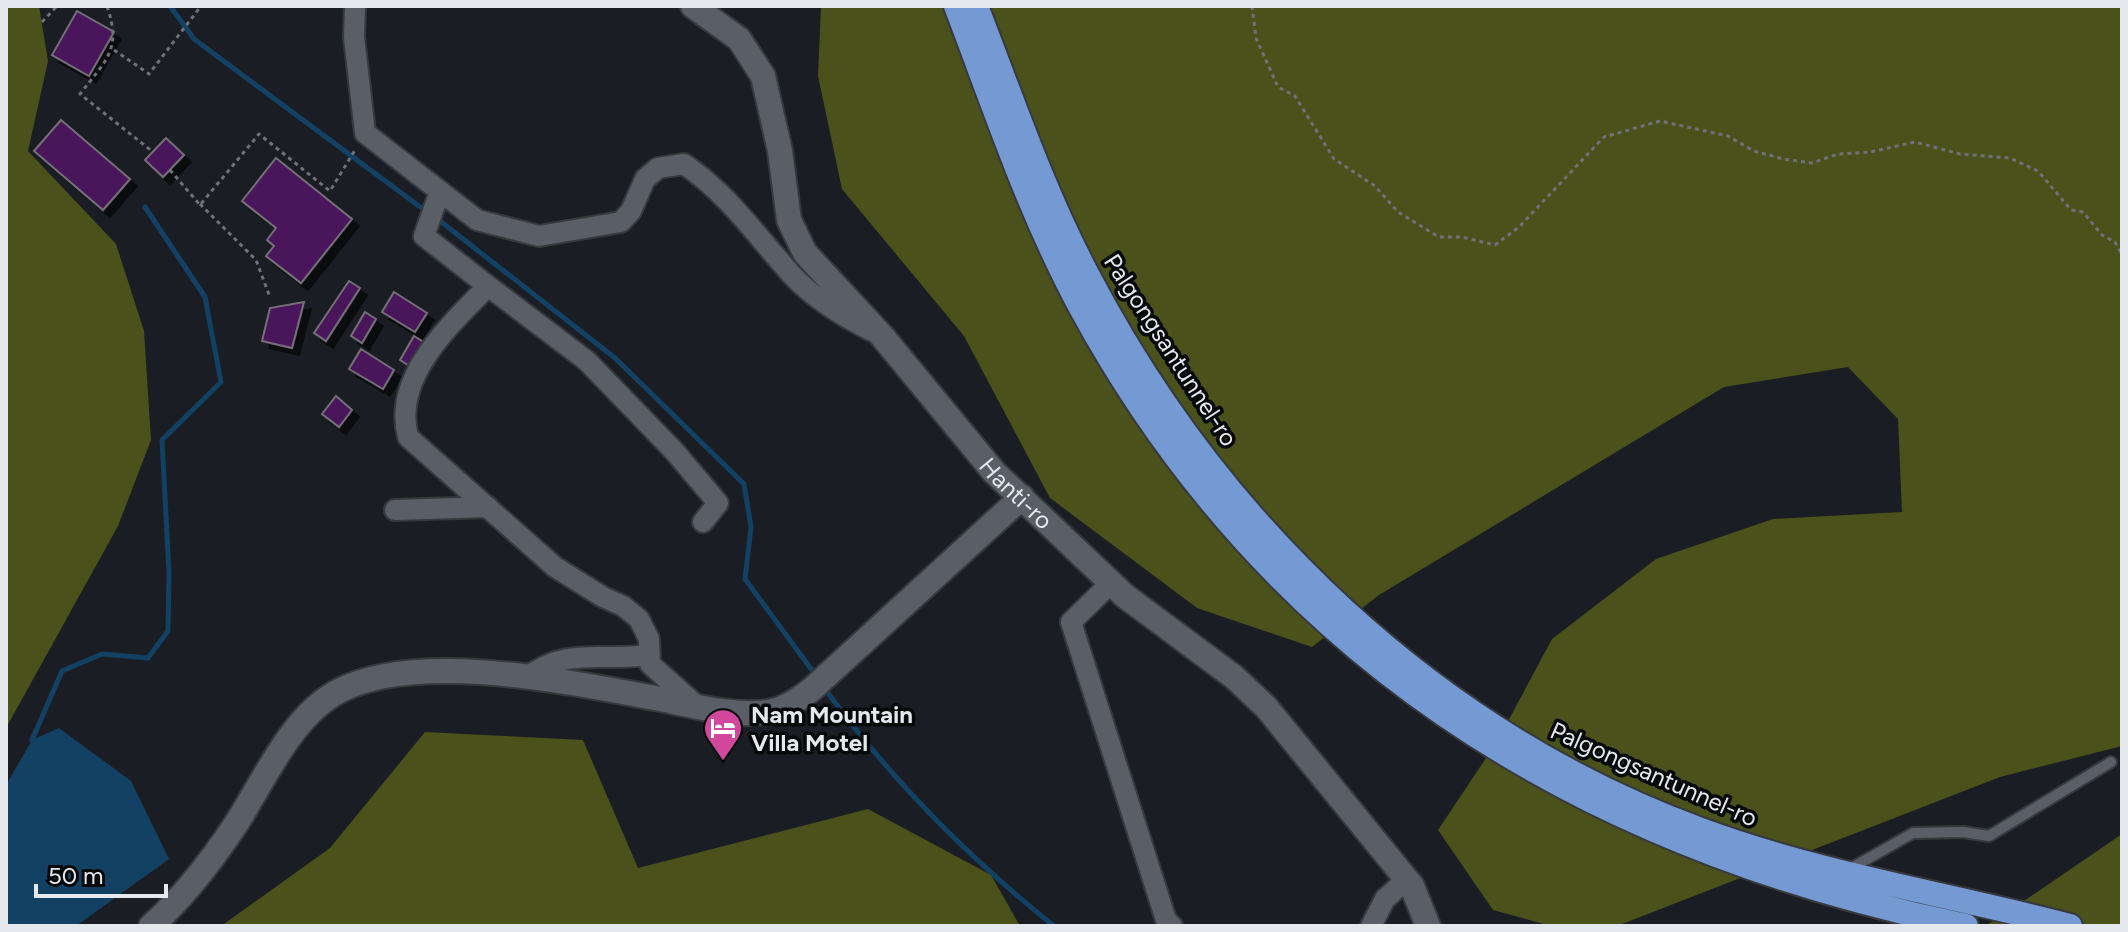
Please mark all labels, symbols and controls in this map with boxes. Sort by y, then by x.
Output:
street label: Palgongsantunnel-ro [1098,249,1244,451]
street label: Hanti-ro [974,452,1059,535]
place label: Nam Mountain Villa Motel [751,700,913,757]
hotel icon: Nam Mountain Villa Motel [702,707,744,762]
street label: Palgongsantunnel-ro [1546,715,1762,833]
scale bar [36,848,166,898]
text: 50 m [48,861,104,890]

